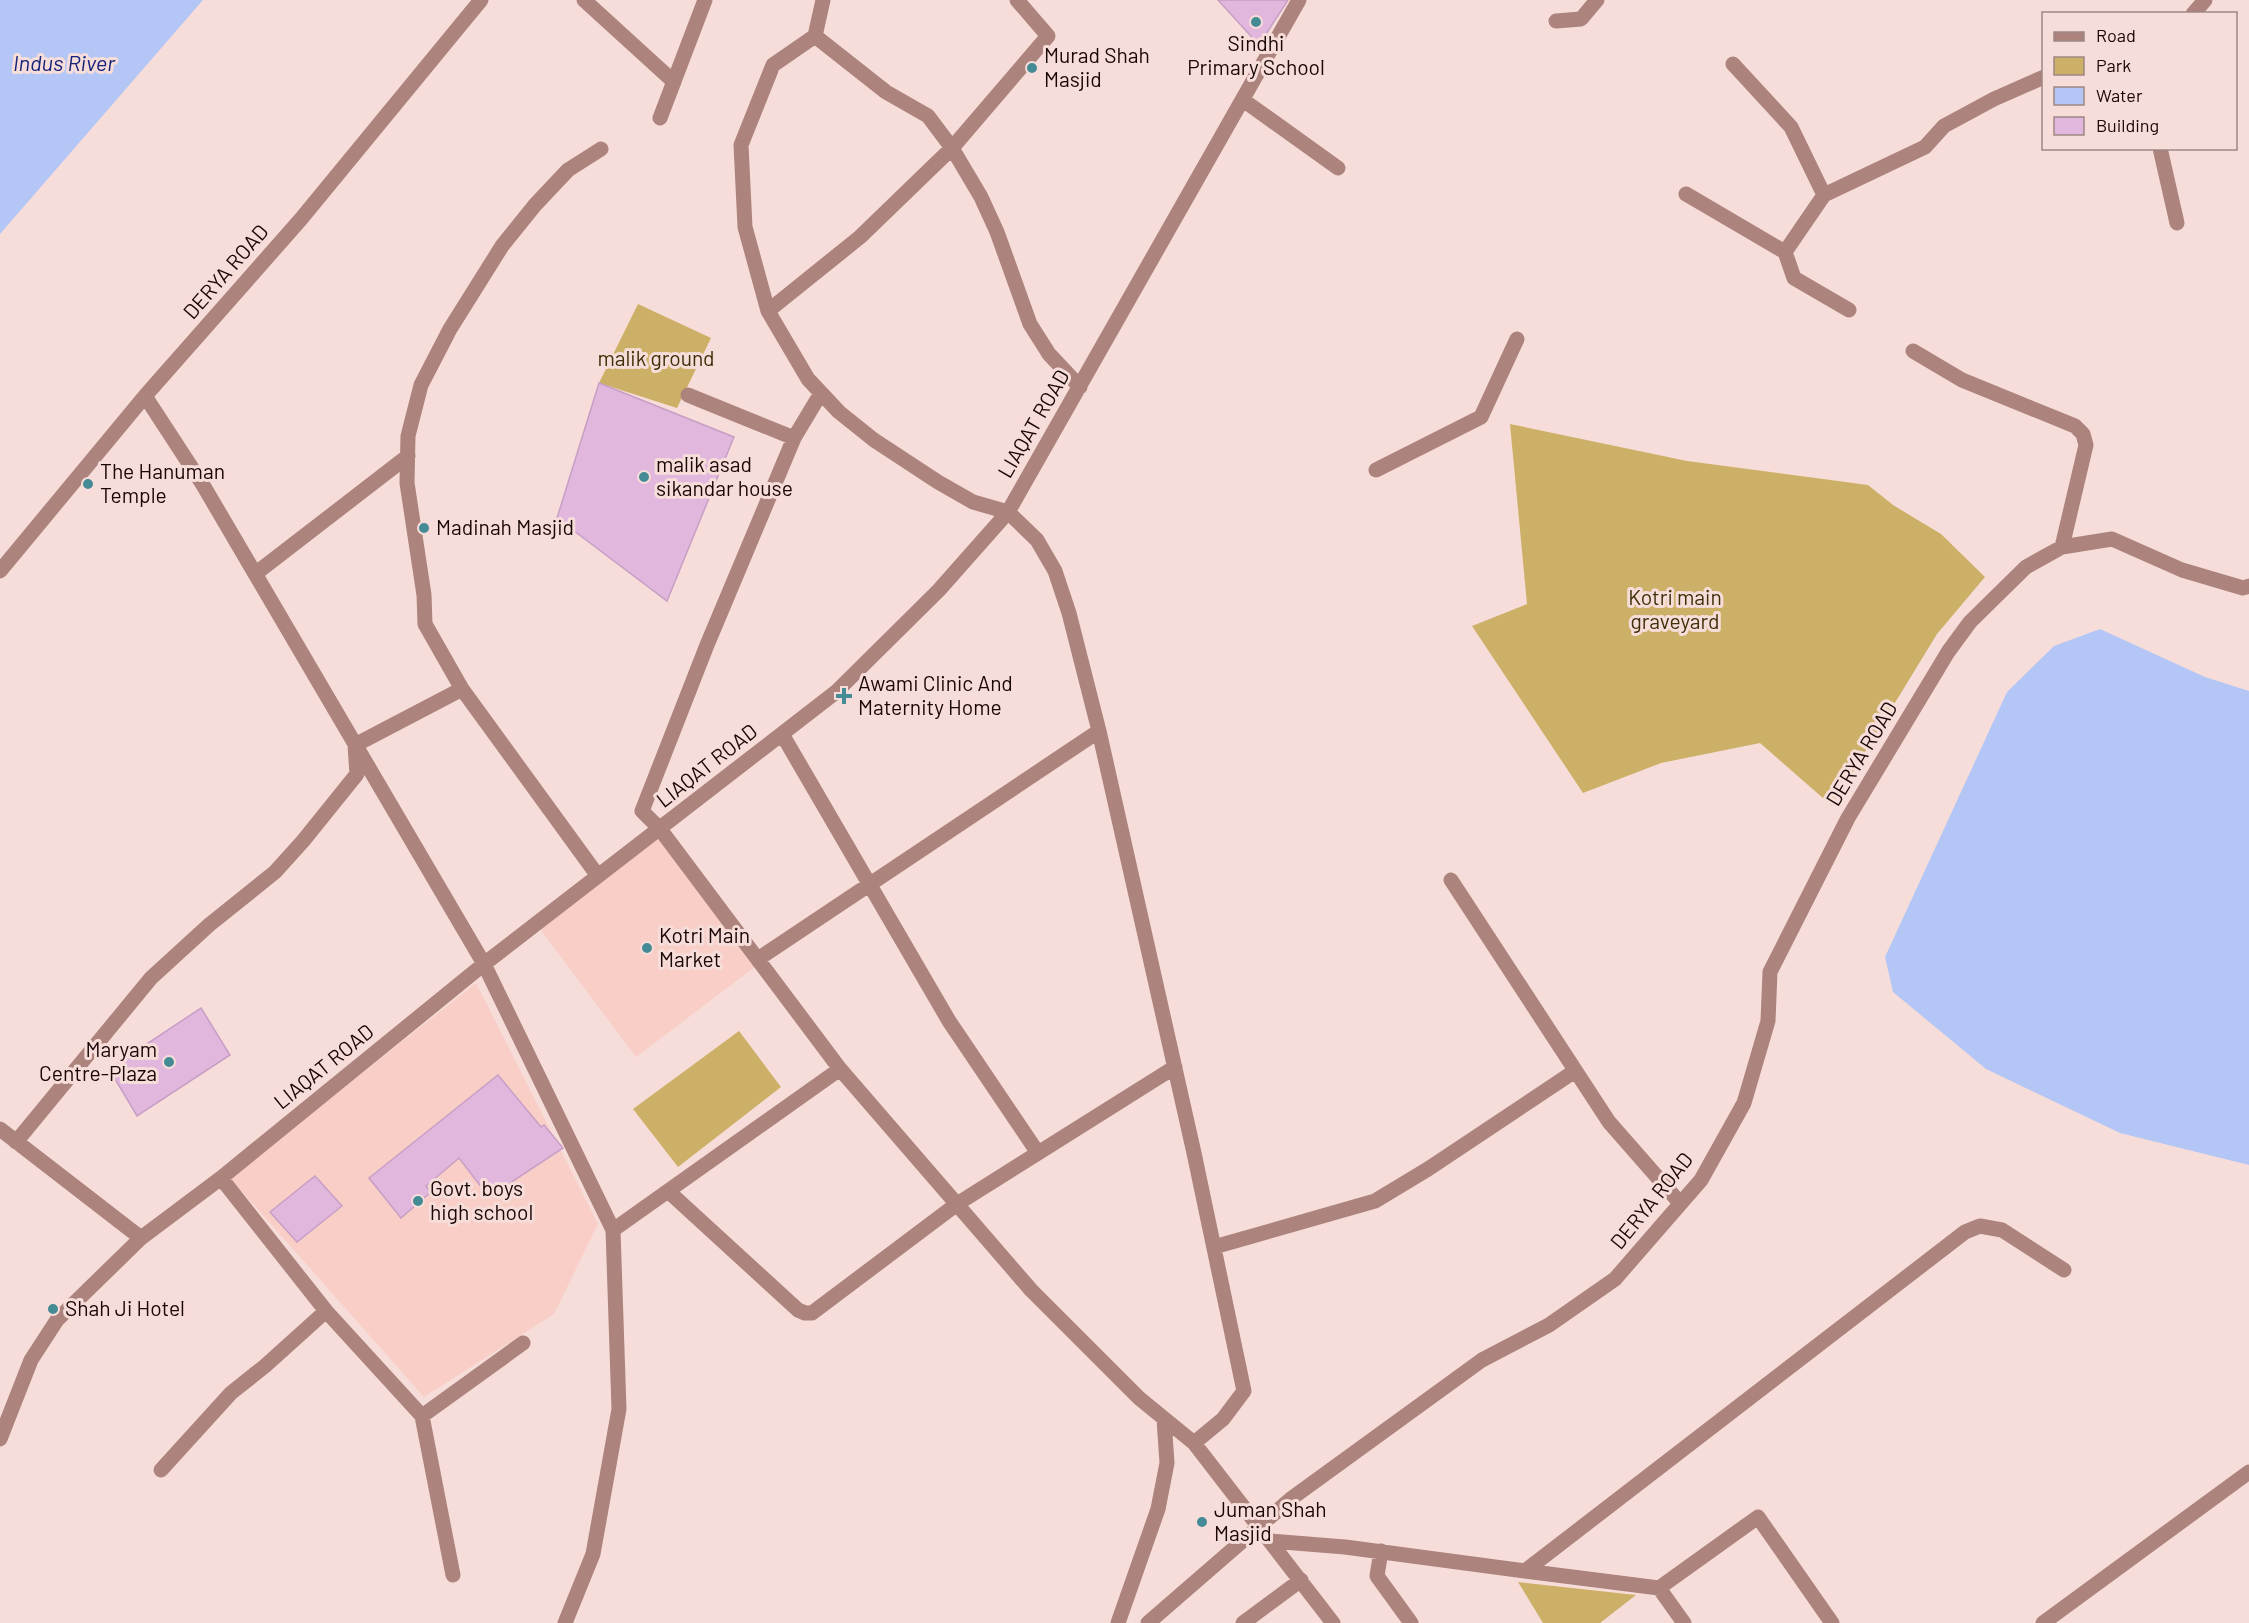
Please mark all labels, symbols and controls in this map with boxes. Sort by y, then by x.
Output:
legend [2042,12,2237,150]
marker: Sindhi Primary School [1249,15,1263,29]
text: Road [2096,24,2136,46]
place label: Sindhi Primary School [1187,30,1325,79]
place label: Murad Shah Masjid [1044,42,1150,91]
water label: Indus River [13,49,116,75]
text: Park [2096,54,2131,76]
marker: Murad Shah Masjid [1025,61,1039,75]
text: Water [2096,84,2143,106]
text: Building [2096,114,2159,136]
street label: DERYA ROAD [177,219,273,323]
park label: malik ground [597,345,715,370]
street label: LIAQAT ROAD [992,365,1074,482]
place label: malik asad sikandar house [656,451,793,500]
place label: The Hanuman Temple [100,458,225,507]
marker: malik asad sikandar house [637,470,651,484]
marker: The Hanuman Temple [81,477,95,491]
place label: Madinah Masjid [436,514,574,539]
marker: Madinah Masjid [417,521,431,535]
park label: Kotri main graveyard [1628,584,1722,633]
place label: Awami Clinic And Maternity Home [858,670,1013,719]
marker: Awami Clinic And Maternity Home [835,687,853,705]
street label: DERYA ROAD [1820,697,1902,810]
street label: LIAQAT ROAD [651,718,761,812]
place label: Kotri Main Market [659,922,750,971]
marker: Kotri Main Market [640,941,654,955]
street label: LIAQAT ROAD [268,1018,378,1114]
place label: Maryam Centre-Plaza [39,1036,157,1085]
marker: Maryam Centre-Plaza [162,1055,176,1069]
street label: DERYA ROAD [1604,1147,1697,1253]
place label: Govt. boys high school [430,1175,533,1224]
marker: Govt. boys high school [411,1194,425,1208]
place label: Shah Ji Hotel [65,1295,185,1320]
marker: Shah Ji Hotel [46,1302,60,1316]
place label: Juman Shah Masjid [1214,1496,1327,1545]
marker: Juman Shah Masjid [1195,1515,1209,1529]

